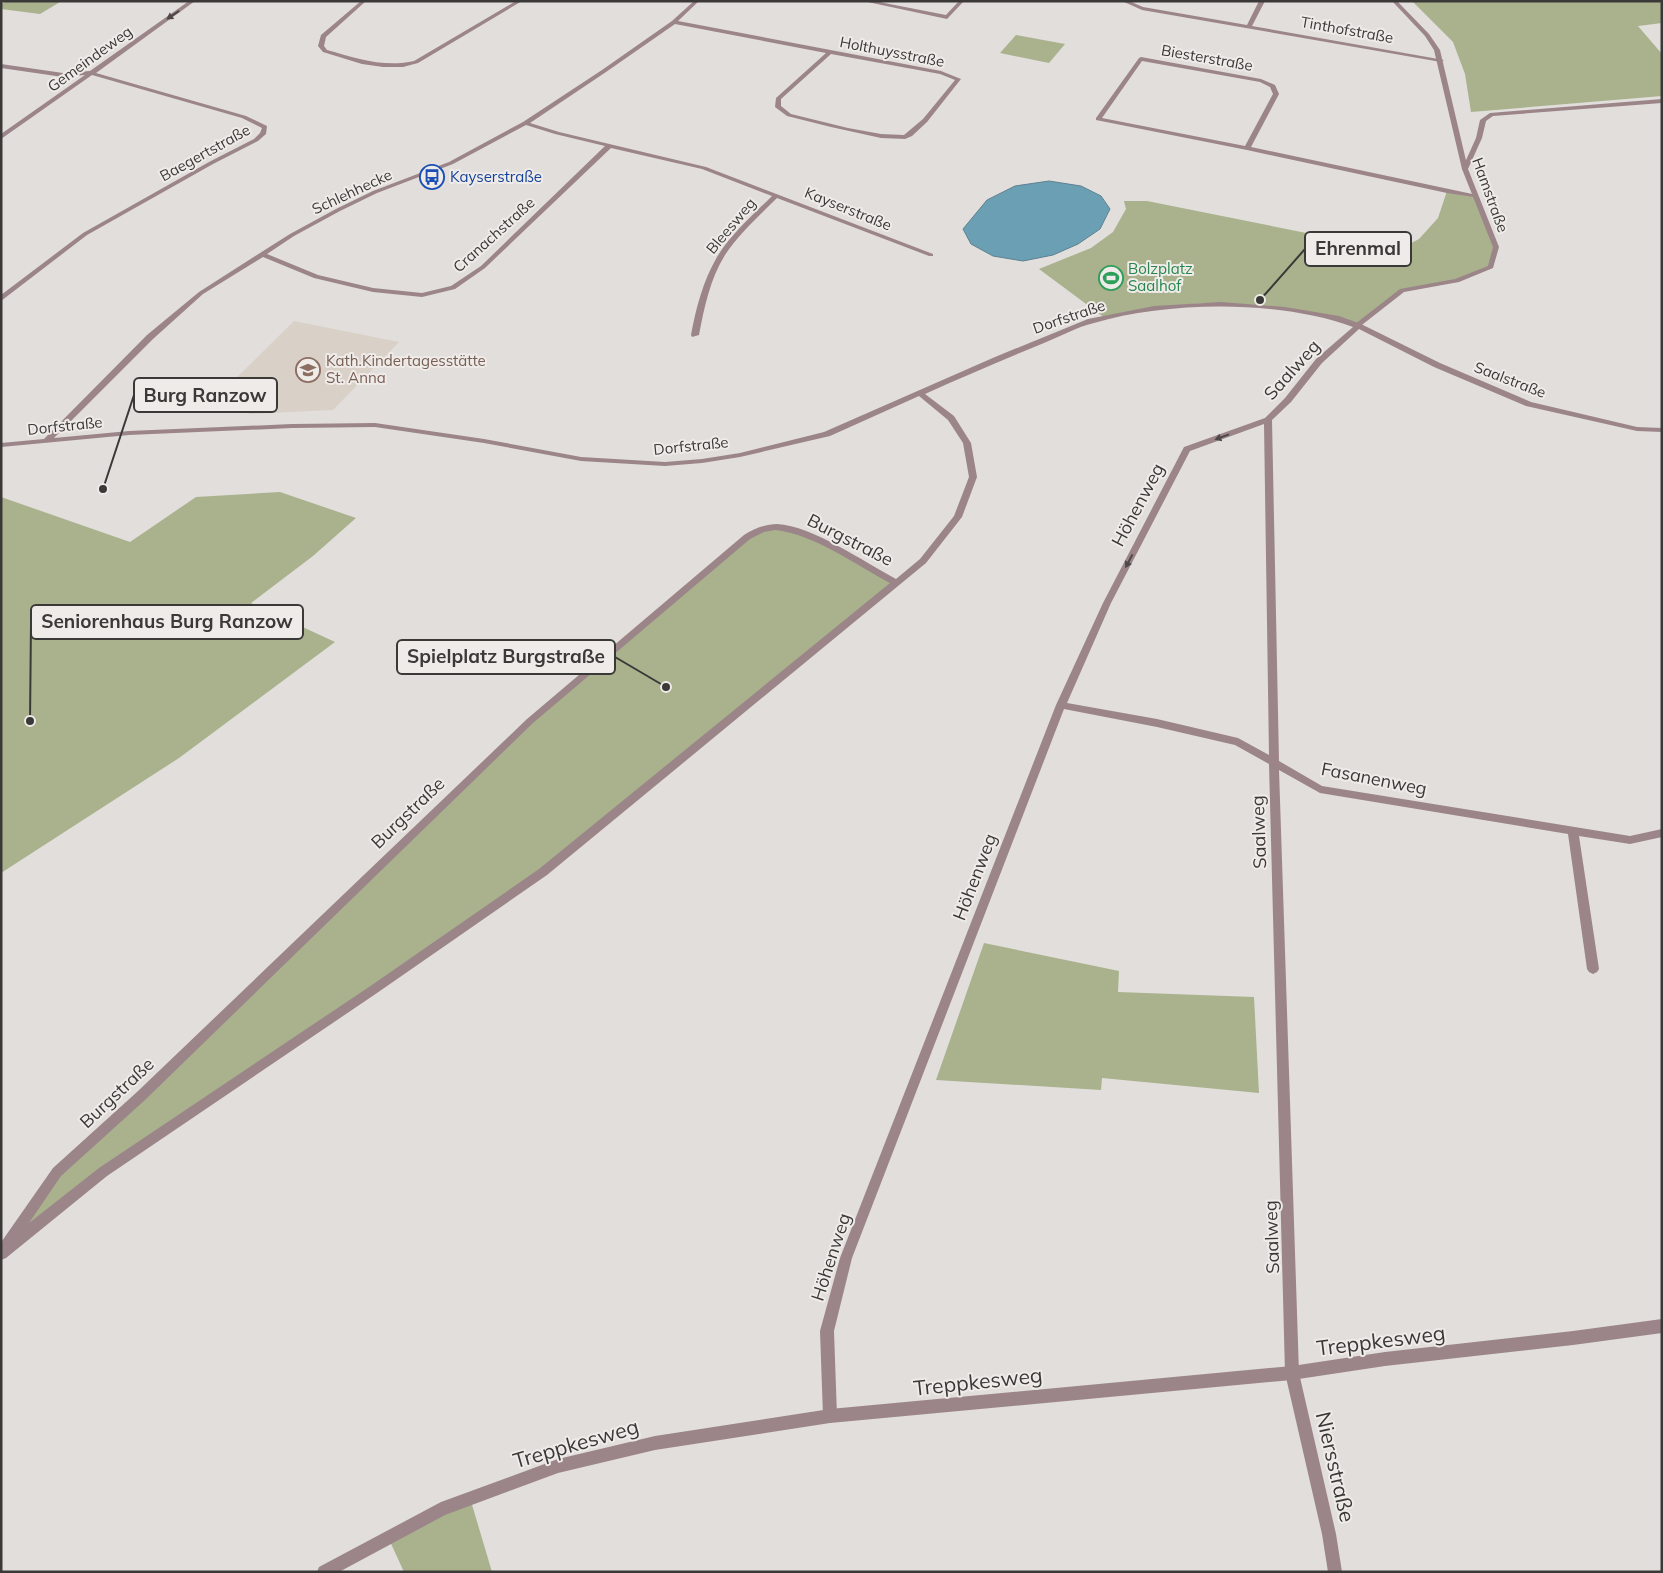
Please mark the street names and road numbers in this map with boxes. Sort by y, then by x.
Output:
street label: Tinthofstraße [1299,12,1395,47]
street label: Gemeindeweg [44,22,136,96]
street label: Holthuysstraße [838,32,946,71]
street label: Biesterstraße [1160,40,1254,75]
street label: Baegertstraße [156,120,253,185]
street label: Hamstraße [1468,155,1513,235]
street label: Schlehhecke [309,165,395,218]
street label: Kayserstraße [802,183,894,235]
street label: Cranachstraße [449,193,538,276]
street label: Bleesweg [702,194,760,258]
street label: Dorfstraße [1030,295,1108,338]
street label: Saalweg [1259,335,1325,405]
street label: Saalstraße [1471,357,1549,402]
street label: Dorfstraße [27,412,103,439]
street label: Dorfstraße [653,432,729,459]
street label: Höhenweg [1106,459,1169,550]
street label: Burgstraße [803,508,897,571]
street label: Fasanenweg [1319,757,1429,800]
street label: Burgstraße [366,772,449,853]
street label: Saalweg [1246,795,1271,869]
street label: Höhenweg [947,830,1002,923]
street label: Burgstraße [75,1052,159,1133]
street label: Saalweg [1259,1200,1284,1274]
street label: Höhenweg [806,1210,856,1304]
street label: Treppkesweg [1315,1319,1447,1361]
street label: Treppkesweg [912,1361,1044,1401]
street label: Niersstraße [1311,1409,1361,1525]
street label: Treppkesweg [510,1413,642,1473]

